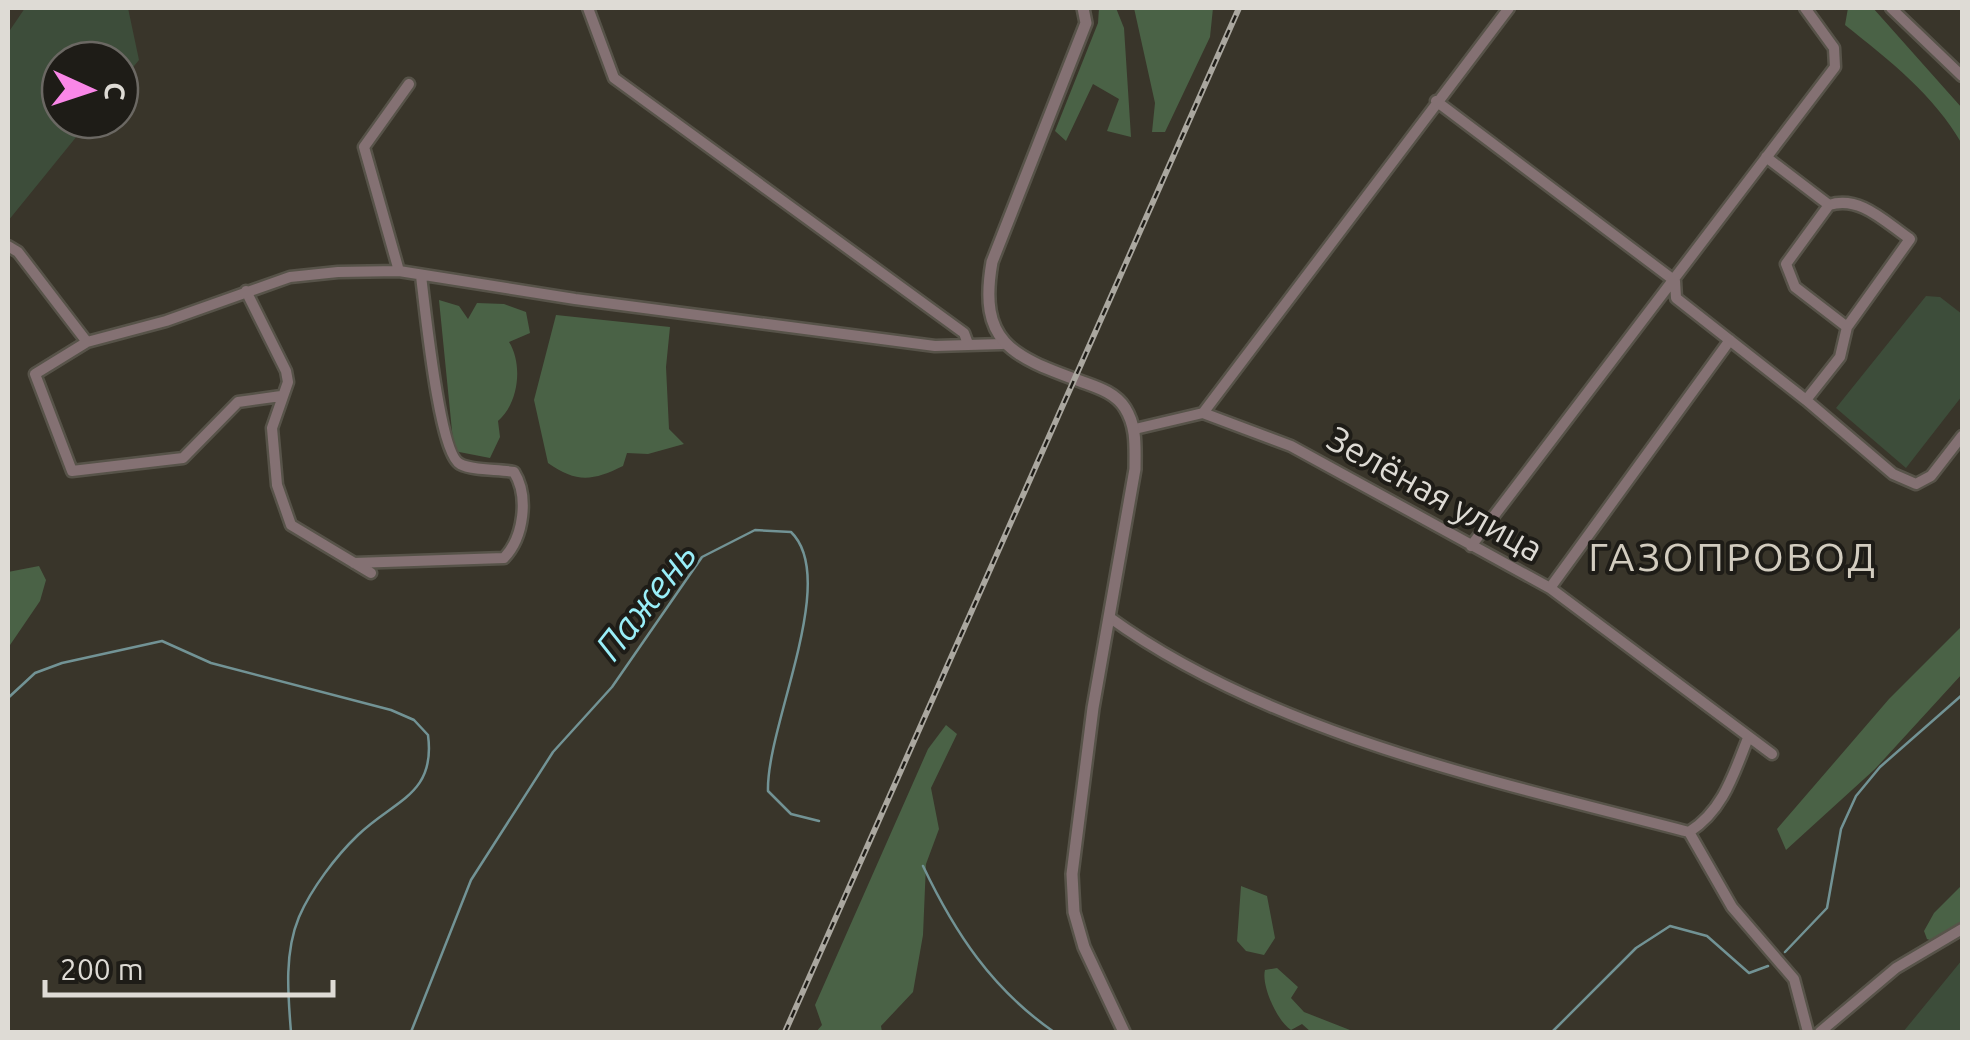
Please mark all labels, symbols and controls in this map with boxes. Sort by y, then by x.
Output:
north arrow [40,40,140,140]
text: С [100,82,131,101]
street label: Зелёная улица [1321,417,1550,569]
water label: Пажень [586,533,704,667]
district label: ГАЗОПРОВОД [1588,534,1878,579]
scale bar [45,935,332,997]
text: 200 m [60,952,144,986]

